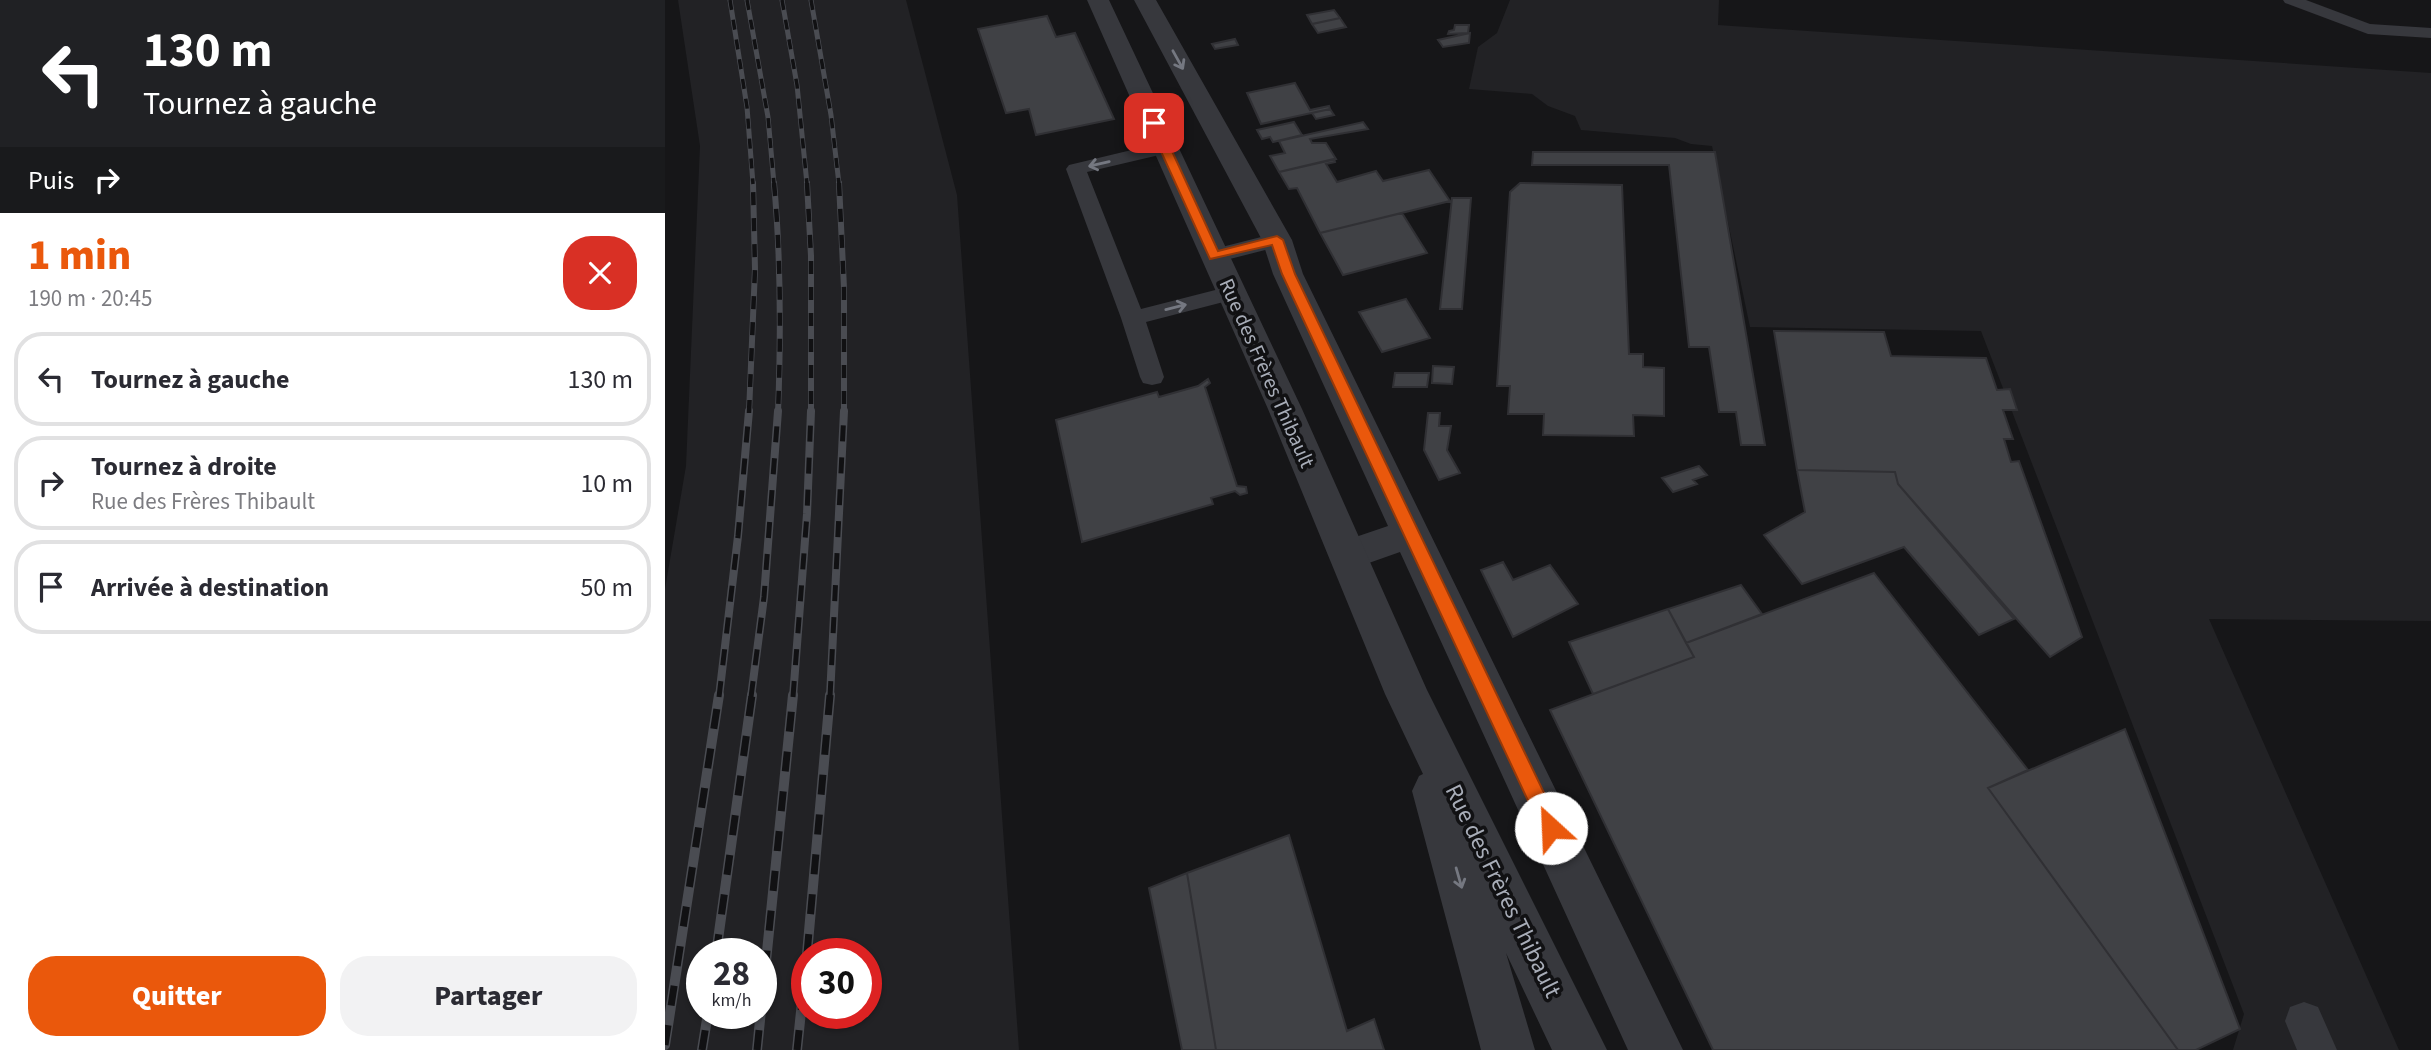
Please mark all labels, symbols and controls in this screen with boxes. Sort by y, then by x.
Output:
text: 130 m [143,16,272,86]
icon: left [28,28,119,119]
one-way arrow [1172,49,1185,70]
text: Tournez à gauche [143,81,377,127]
pin [1124,93,1184,153]
icon: arrive [1135,104,1173,142]
one-way arrow [1088,157,1111,171]
icon: right [88,161,126,199]
text: Puis [28,162,74,199]
text: 1 min [28,226,131,286]
button: close [563,236,637,310]
street label: Rue des Frères Thibault [1212,273,1322,473]
text: 190 m · 20:45 [28,282,152,315]
one-way arrow [1164,300,1187,313]
icon: left [32,360,70,398]
text: Tournez à gauche [91,361,290,398]
text: 130 m [567,361,633,398]
text: Tournez à droite [91,448,277,485]
icon: right [32,464,70,502]
text: 10 m [580,465,633,502]
text: Rue des Frères Thibault [91,485,315,518]
icon: arrive [32,568,70,606]
text: Arrivée à destination [91,569,329,606]
text: 50 m [580,569,633,606]
street label: Rue des Frères Thibault [1436,778,1570,1004]
position arrow [1514,791,1588,865]
one-way arrow [1454,867,1467,889]
speed limit sign: 30 [791,938,882,1029]
text: 28 [713,949,750,999]
button: Quitter [28,956,326,1036]
button: Partager [340,956,637,1036]
text: km/h [712,988,751,1013]

